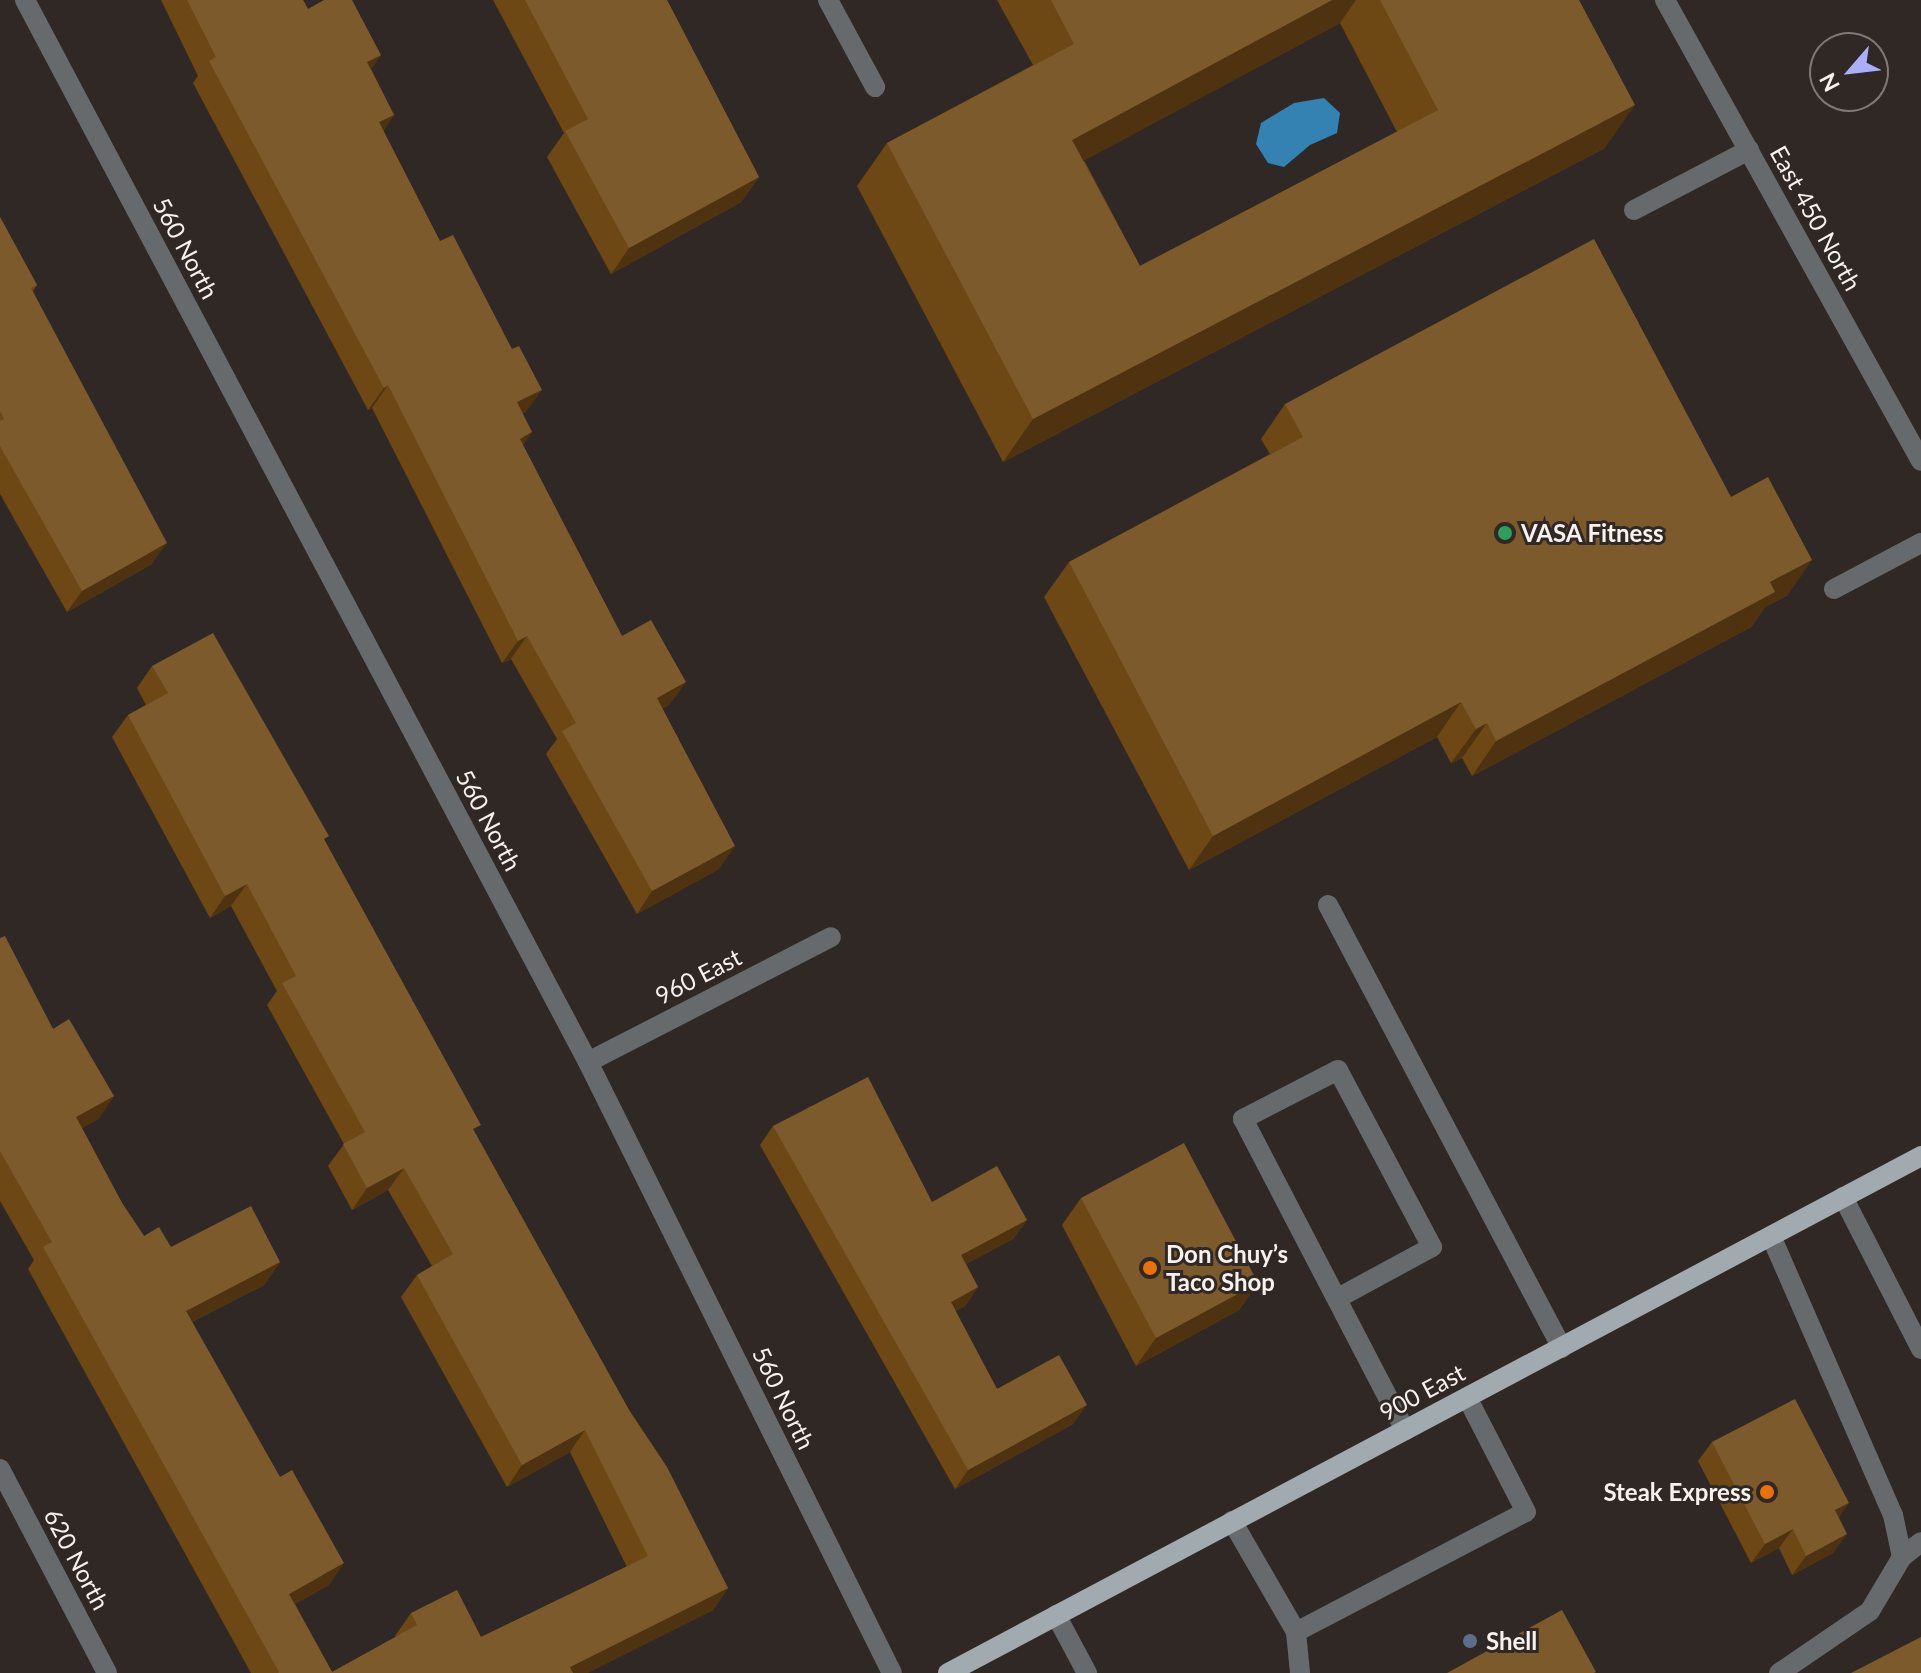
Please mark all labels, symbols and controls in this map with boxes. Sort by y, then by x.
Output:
north arrow [1809,32,1889,112]
text: N [1813,69,1845,96]
street label: East 450 North [1764,141,1868,295]
street label: 560 North [147,193,225,303]
place label: VASA Fitness [1521,519,1664,547]
marker: VASA Fitness [1496,524,1514,542]
street label: 560 North [450,765,528,875]
street label: 960 East [650,942,746,1010]
place label: Don Chuy’s Taco Shop [1166,1240,1288,1296]
marker: Don Chuy’s Taco Shop [1141,1259,1159,1277]
street label: 560 North [747,1342,821,1454]
street label: 900 East [1374,1358,1470,1426]
place label: Steak Express [1603,1478,1751,1506]
marker: Steak Express [1758,1483,1776,1501]
street label: 620 North [38,1504,116,1614]
place label: Shell [1486,1627,1537,1655]
marker: Shell [1461,1632,1479,1650]

